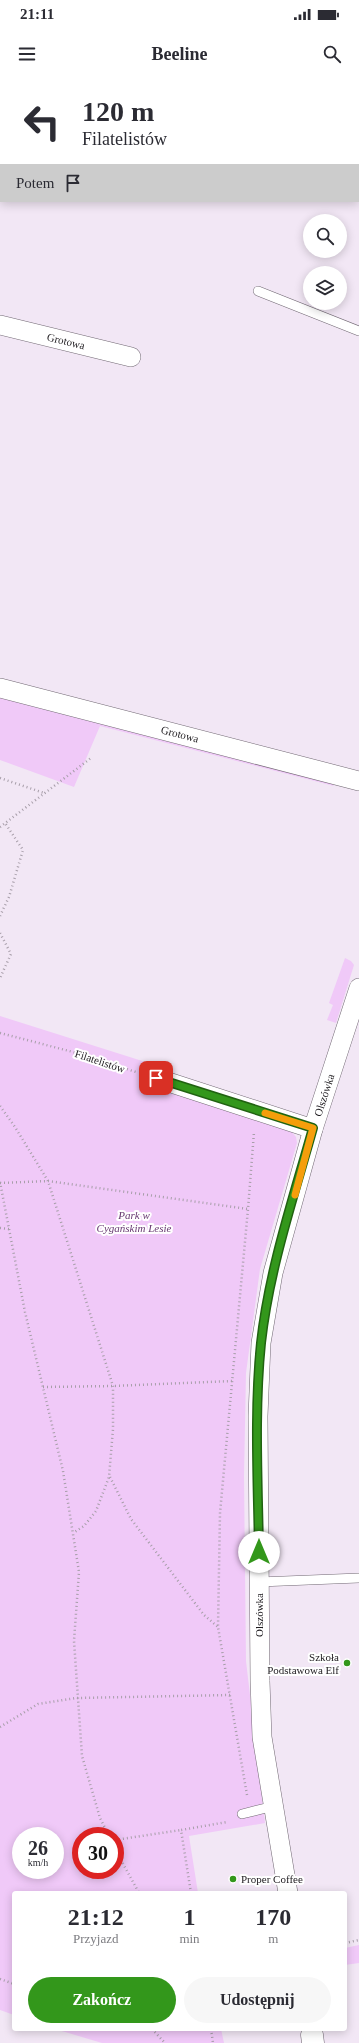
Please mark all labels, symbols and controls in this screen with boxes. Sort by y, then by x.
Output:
text: 21:11 [20,6,54,22]
icon: menu [16,43,38,65]
icon: search [321,43,343,65]
text: Beeline [152,44,208,64]
icon: left [16,96,68,148]
text: 120 m [82,96,154,127]
text: Filatelistów [82,129,167,149]
icon: arrive [62,172,84,194]
text: Potem [16,175,54,191]
map controls [303,214,347,310]
button: search [303,214,347,258]
button: layers [303,266,347,310]
street label: Grotowa [46,331,86,352]
street label: Grotowa [160,723,200,745]
street label: Filatelistów [73,1047,127,1075]
pin [139,1061,173,1095]
icon: arrive [145,1067,167,1089]
street label: Olszówka [311,1072,337,1118]
park label: Park w Cygańskim Lesie [97,1209,172,1234]
position arrow [238,1531,280,1573]
street label: Olszówka [253,1593,265,1637]
place label: Szkoła Podstawowa Elf [267,1651,339,1676]
marker: Szkoła Podstawowa Elf [342,1658,352,1668]
speed limit sign: 30 [72,1827,124,1879]
text: 26 [28,1837,48,1859]
text: km/h [28,1857,48,1868]
place label: Proper Coffee [241,1873,303,1885]
marker: Proper Coffee [228,1874,238,1884]
text: 21:12 [68,1904,124,1930]
text: 1 [183,1904,195,1930]
text: 170 [255,1904,291,1930]
text: Przyjazd [73,1931,118,1946]
text: min [179,1931,200,1946]
text: m [268,1931,278,1946]
button: Zakończ [28,1977,176,2023]
button: Udostępnij [184,1977,331,2023]

